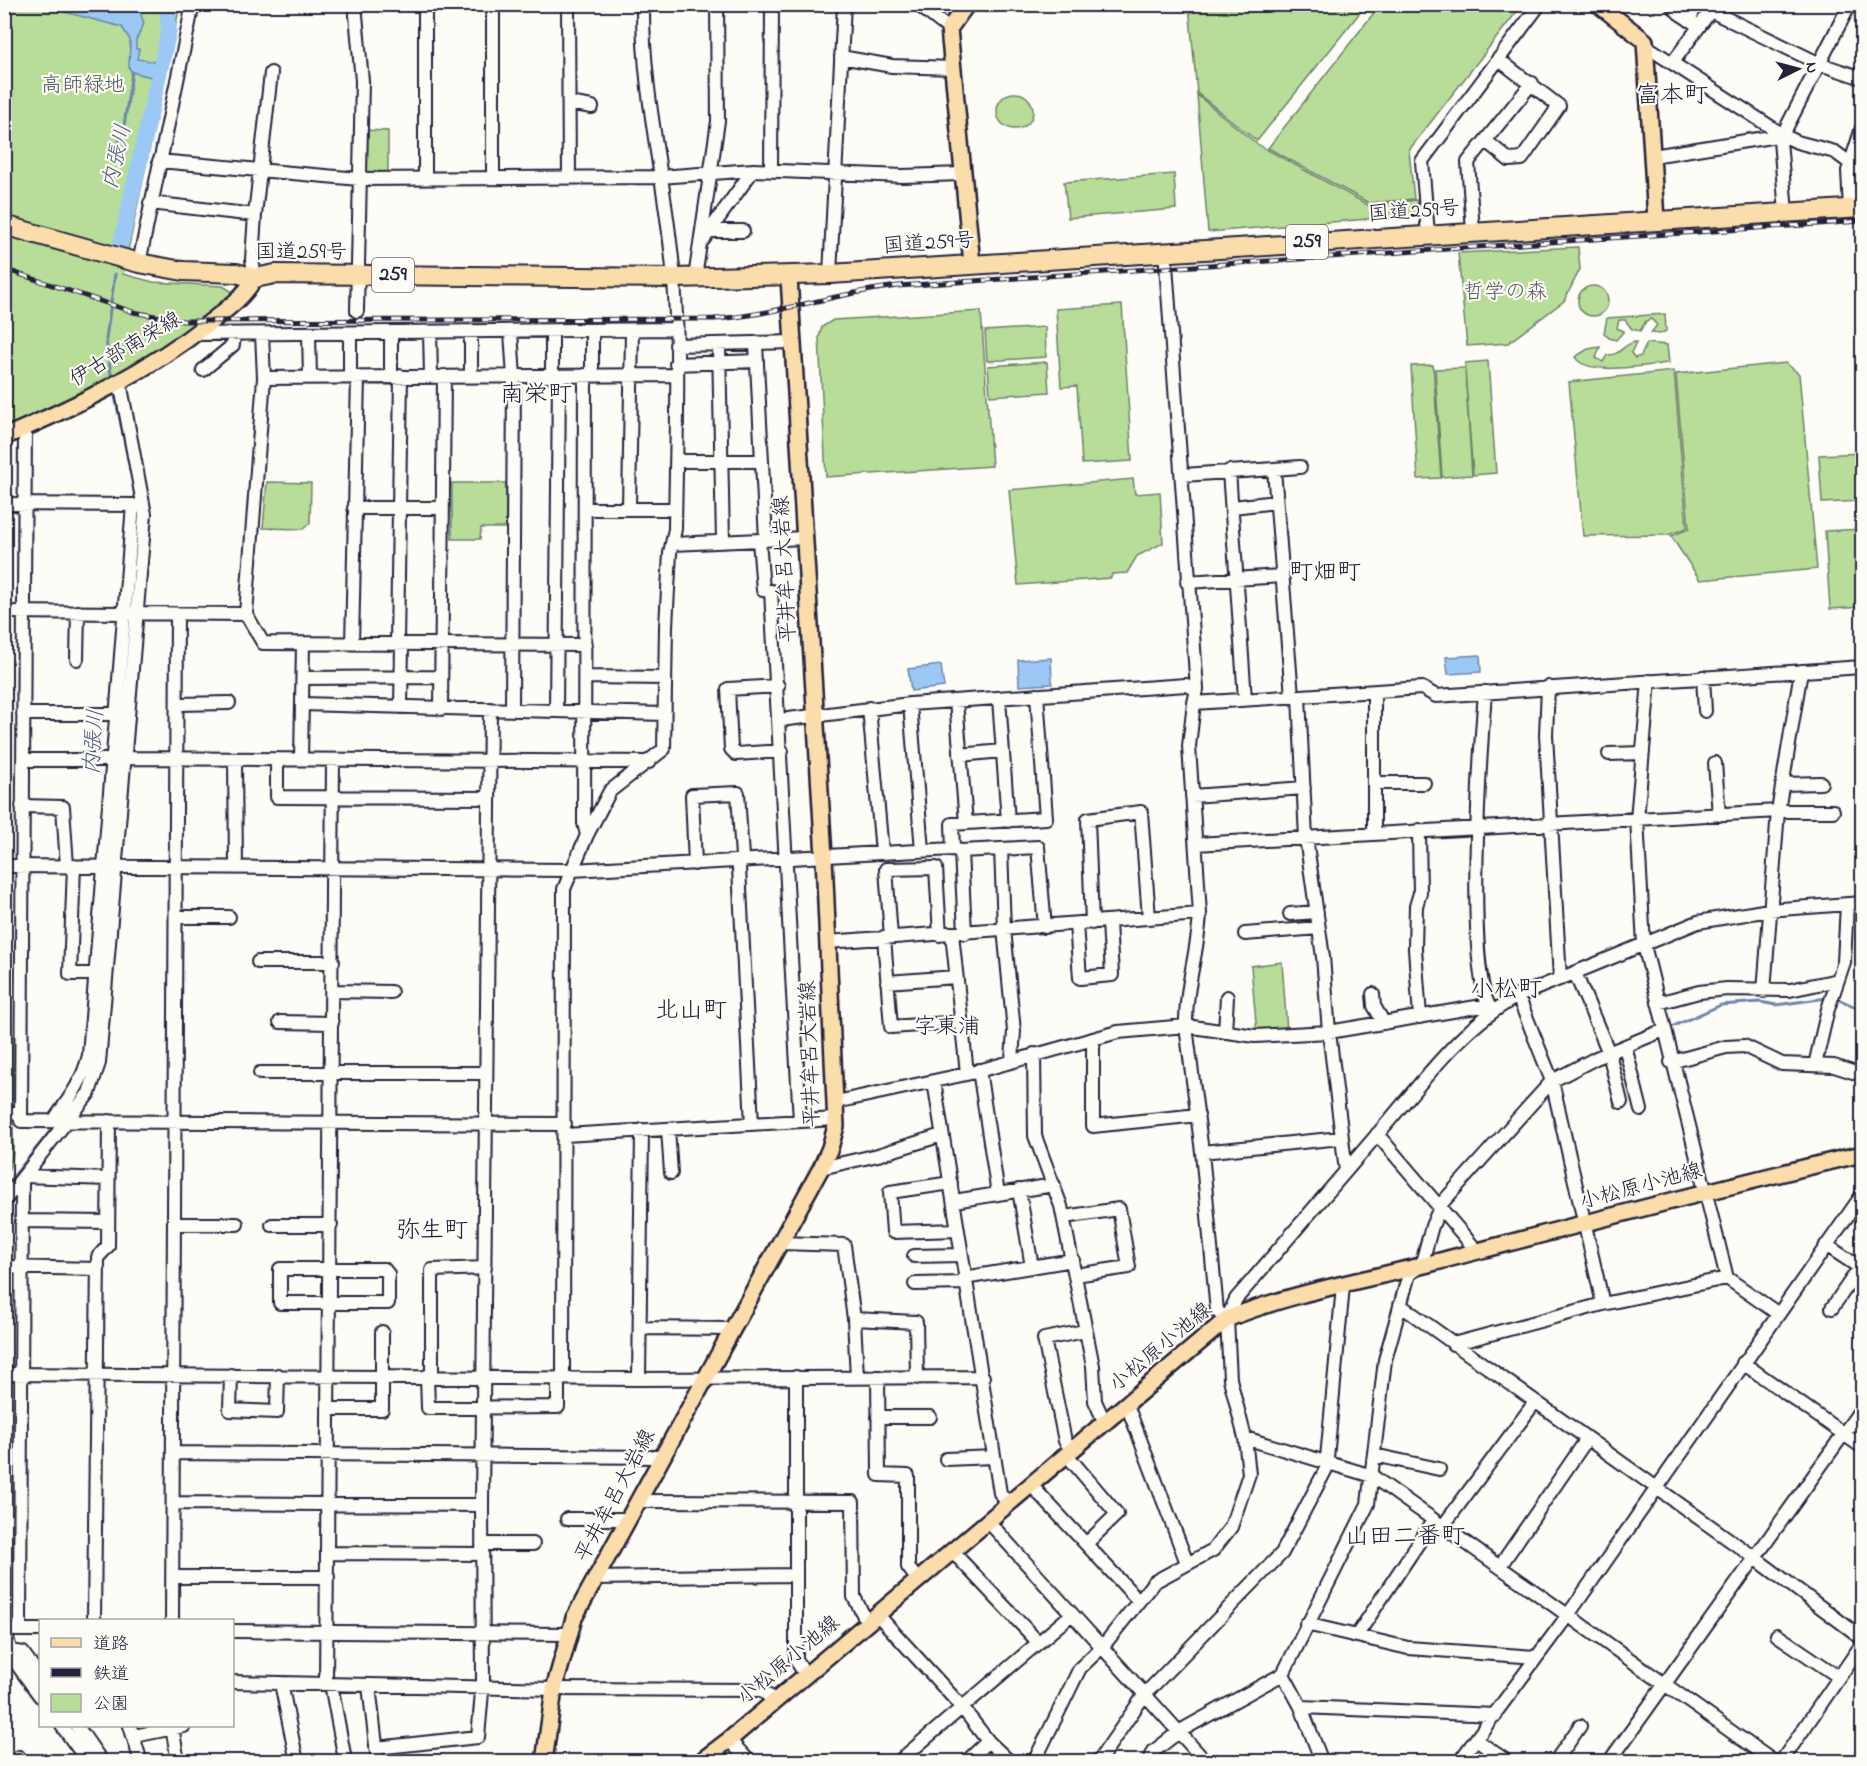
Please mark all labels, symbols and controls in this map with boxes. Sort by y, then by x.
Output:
north arrow [1768,39,1828,99]
text: N [1798,61,1823,74]
park label: 高師緑地 [41,71,125,101]
district label: 富本町 [1636,79,1708,114]
water label: 内張川 [95,121,141,193]
street label: 国道259号 [1367,194,1461,230]
road number: 259 [1286,225,1328,259]
street label: 国道259号 [882,226,976,262]
street label: 国道259号 [255,238,347,268]
road number: 259 [372,258,414,292]
park label: 哲学の森 [1463,278,1547,308]
street label: 伊古部南栄線 [64,305,188,395]
district label: 南栄町 [500,378,572,413]
street label: 平井牟呂大岩線 [767,495,805,643]
district label: 町畑町 [1289,556,1361,591]
water label: 内張川 [77,708,113,776]
district label: 小松町 [1470,973,1542,1008]
street label: 平井牟呂大岩線 [793,980,829,1128]
district label: 北山町 [655,994,727,1029]
district label: 字東浦 [914,1012,980,1044]
street label: 小松原小池線 [1576,1156,1706,1218]
district label: 弥生町 [396,1214,468,1249]
street label: 小松原小池線 [1103,1296,1219,1400]
street label: 平井牟呂大岩線 [568,1424,664,1568]
district label: 山田二番町 [1345,1520,1465,1555]
street label: 小松原小池線 [731,1609,847,1713]
legend [39,1619,234,1727]
text: 道路 [93,1632,129,1658]
text: 鉄道 [93,1662,129,1688]
text: 公園 [93,1692,129,1718]

